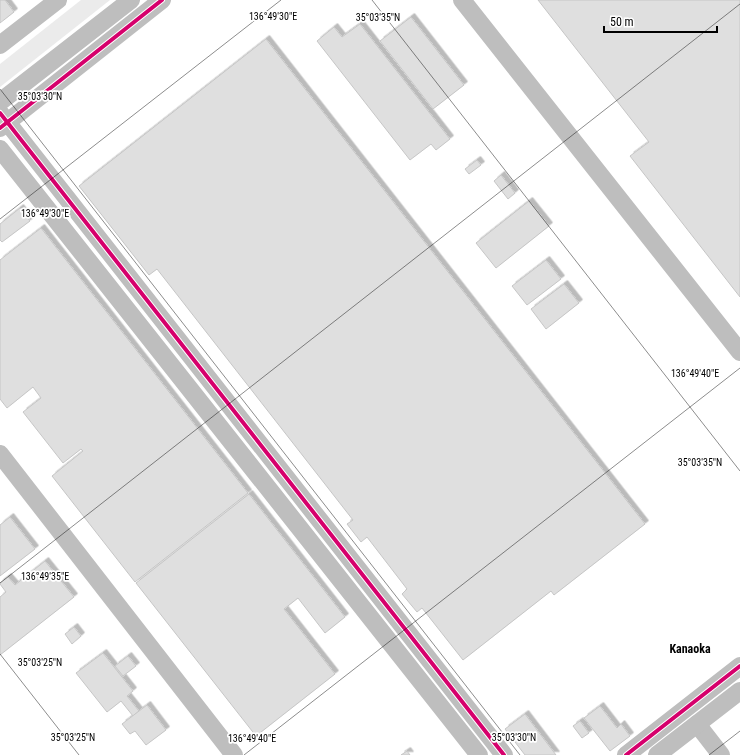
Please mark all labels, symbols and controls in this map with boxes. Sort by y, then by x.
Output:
scale bar [604,8,717,34]
text: 136°49'30"E [249,11,297,22]
text: 35°03'35"N [356,12,400,23]
text: 50 m [610,15,634,29]
text: 35°03'30"N [18,91,62,102]
text: 136°49'30"E [21,208,69,219]
text: 136°49'40"E [671,368,719,379]
text: 35°03'35"N [678,457,722,468]
text: 136°49'35"E [21,571,69,582]
district label: Kanaoka [669,642,711,656]
text: 35°03'25"N [18,657,62,668]
text: 35°03'25"N [51,732,95,743]
text: 35°03'30"N [492,732,536,743]
text: 136°49'40"E [228,733,276,744]

